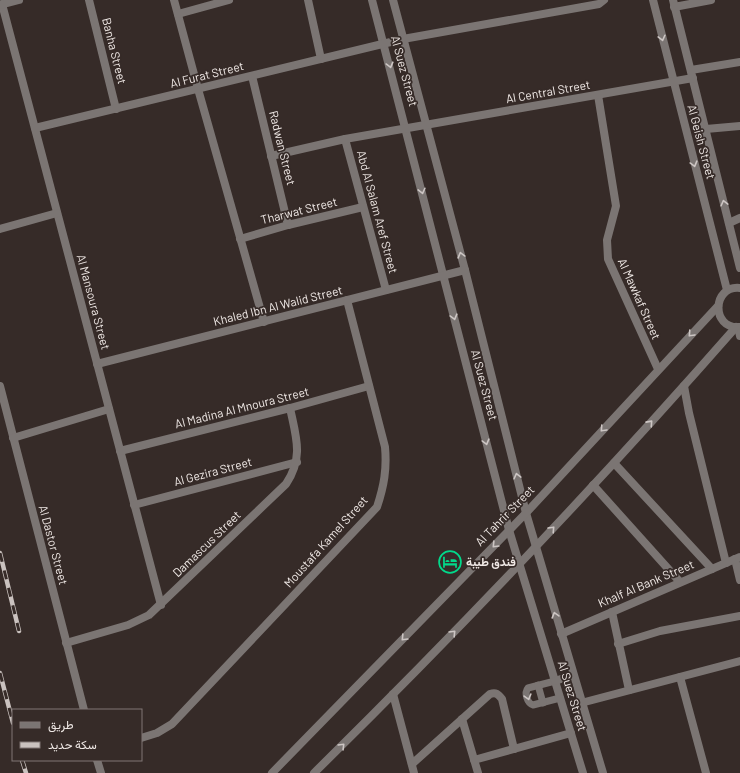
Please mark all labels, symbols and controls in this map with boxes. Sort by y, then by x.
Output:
street label: Banha Street [100,16,130,85]
street label: Al Suez Street [389,34,421,108]
one-way arrow [657,34,666,41]
street label: Al Furat Street [168,58,245,90]
one-way arrow [385,61,393,68]
street label: Al Central Street [505,77,591,105]
street label: Al Geish Street [685,103,719,181]
street label: Radwan Street [267,109,299,186]
street label: Abd Al Salam Aref Street [355,149,401,275]
one-way arrow [690,160,698,167]
one-way arrow [417,187,426,194]
street label: Tharwat Street [259,194,338,226]
one-way arrow [721,200,729,207]
one-way arrow [457,252,466,259]
street label: Al Mansoura Street [75,253,113,351]
street label: Al Mawkaf Street [616,256,664,341]
street label: Khaled Ibn Al Walid Street [212,282,344,328]
one-way arrow [449,313,458,320]
one-way arrow [688,329,696,337]
street label: Al Suez Street [469,348,501,422]
street label: Al Madina Al Mnoura Street [173,384,310,430]
one-way arrow [645,421,652,428]
one-way arrow [600,425,607,432]
one-way arrow [482,439,490,446]
street label: Al Gezira Street [172,454,253,488]
one-way arrow [513,473,521,480]
street label: Al Tahrir Street [472,482,537,548]
street label: Moustafa Kamel Street [281,493,370,590]
street label: Al Dastor Street [37,503,71,586]
street label: Damascus Street [169,507,243,579]
one-way arrow [547,526,555,534]
one-way arrow [492,540,499,548]
hotel icon: فندق طيبة [437,549,463,575]
place label: فندق طيبة [466,554,516,569]
street label: Khalf Al Bank Street [595,557,696,610]
one-way arrow [551,612,560,619]
one-way arrow [448,630,455,638]
one-way arrow [401,633,409,641]
street label: Al Suez Street [556,659,590,733]
one-way arrow [523,694,532,701]
legend [12,709,142,761]
text: طريق [48,717,74,733]
text: سكة حديد [48,737,97,752]
one-way arrow [337,743,345,751]

